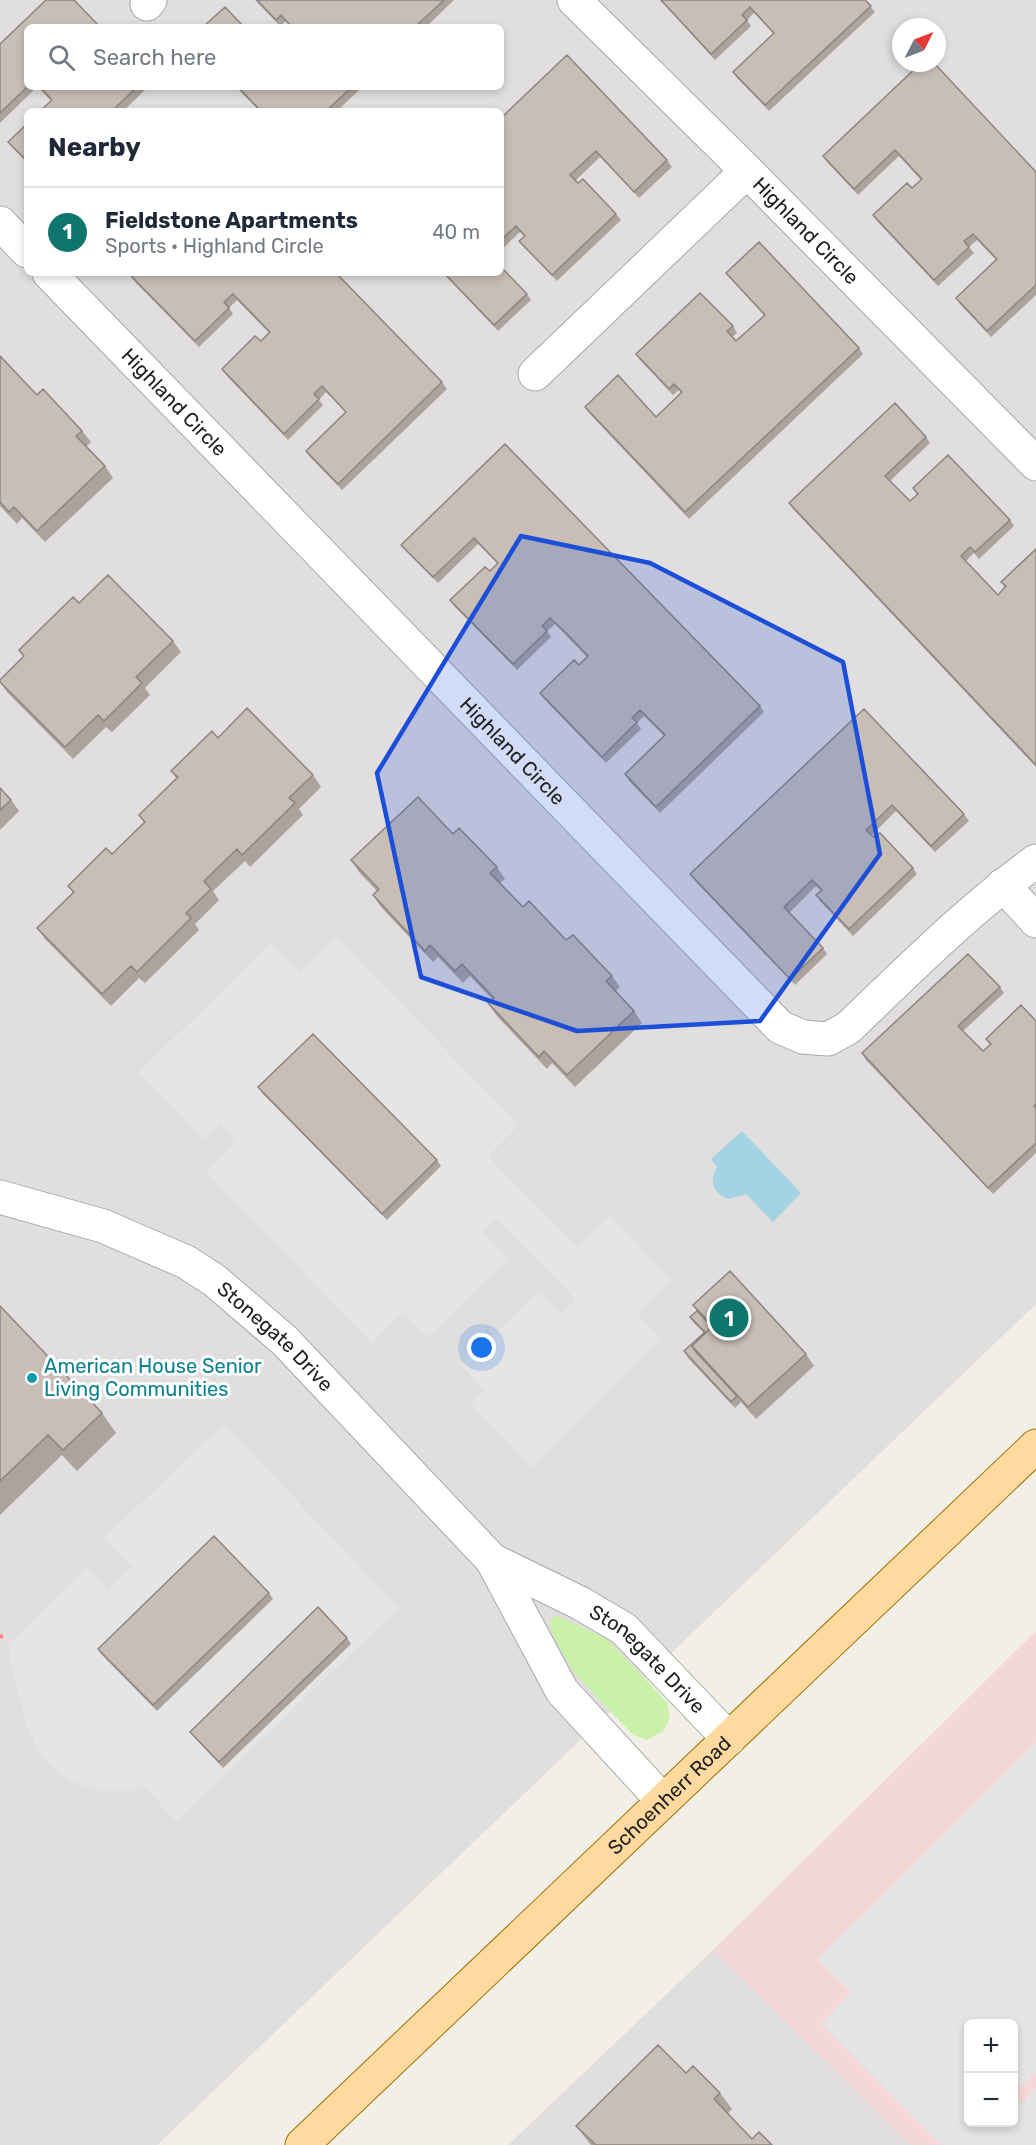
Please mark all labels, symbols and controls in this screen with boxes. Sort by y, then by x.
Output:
north arrow [892,18,946,72]
search box [24,24,504,90]
icon: search [45,41,78,74]
text: Search here [93,44,216,71]
text: Nearby [48,132,141,163]
street label: Highland Circle [748,172,864,289]
text: Fieldstone Apartments [105,207,358,234]
text: 1 [63,220,72,244]
text: 40 m [432,220,480,244]
text: Sports · Highland Circle [105,234,324,258]
street label: Highland Circle [117,343,232,461]
street label: Highland Circle [455,692,570,810]
street label: Stonegate Drive [212,1276,338,1396]
pin: 1 [710,1296,748,1340]
your location [467,1333,496,1362]
place label: American House Senior Living Communities [44,1354,262,1401]
marker: American House Senior Living Communities [25,1371,39,1385]
street label: Stonegate Drive [585,1599,710,1718]
street label: Schoenherr Road [603,1731,736,1860]
map controls [964,2019,1018,2127]
button: + [964,2019,1018,2073]
button: − [964,2073,1018,2127]

